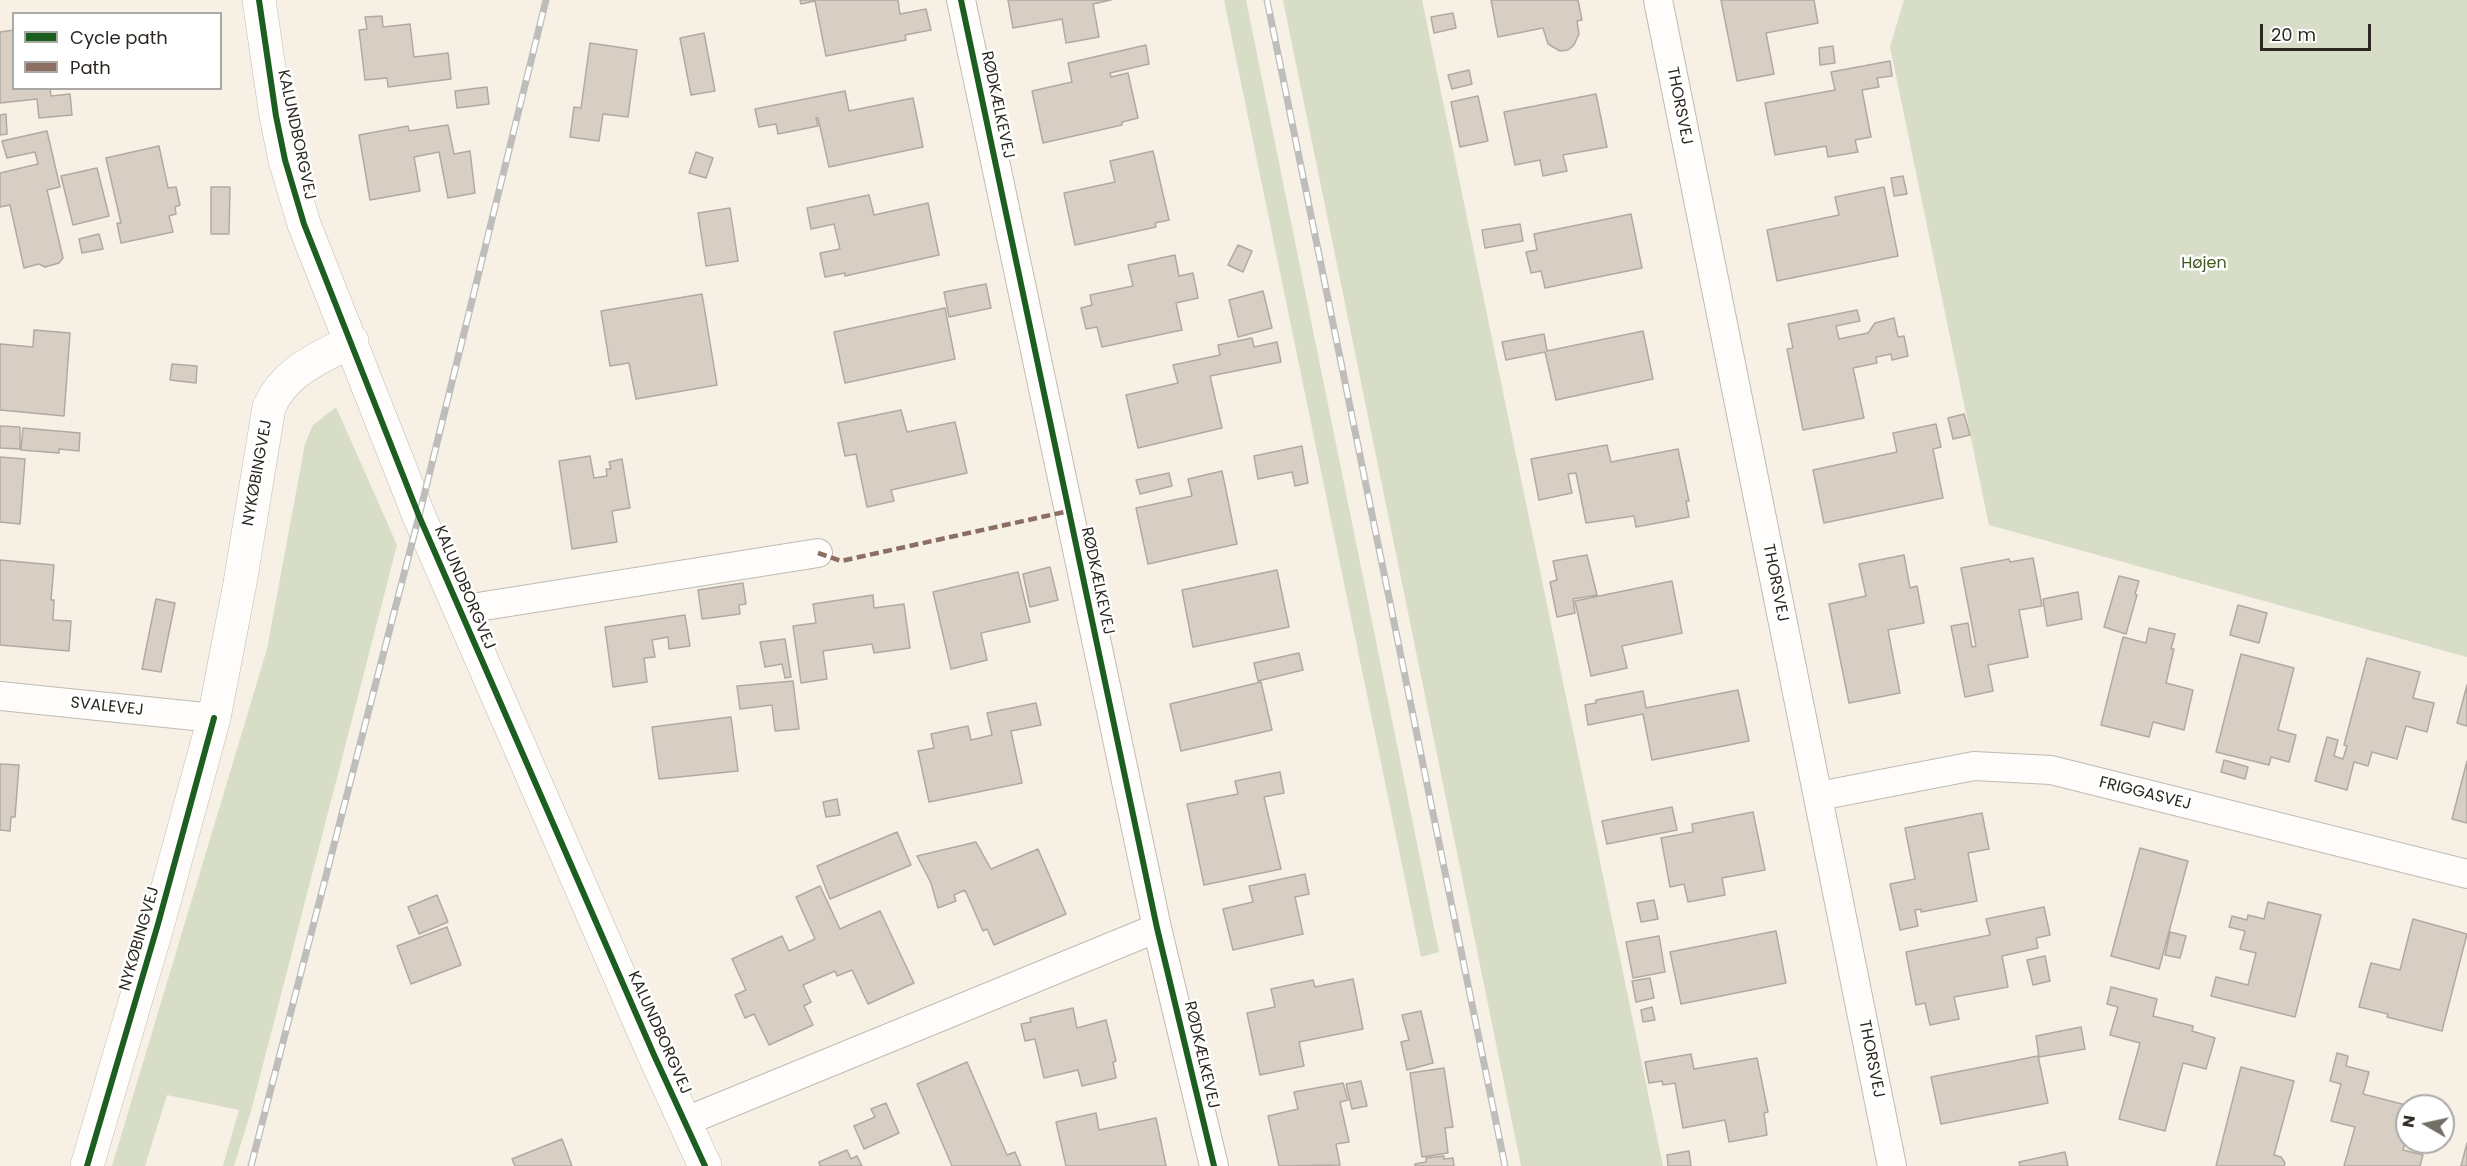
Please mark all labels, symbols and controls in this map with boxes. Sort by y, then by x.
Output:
legend [12,12,222,90]
scale bar [2263,12,2374,50]
text: 20 m [2271,22,2316,47]
text: Cycle path [70,25,168,50]
street label: RØDKÆLKEVEJ [976,49,1018,161]
text: Path [70,55,111,80]
street label: THORSVEJ [1662,65,1696,147]
street label: KALUNDBORGVEJ [273,68,319,202]
park label: Højen [2181,254,2227,274]
street label: NYKØBINGVEJ [239,418,277,528]
street label: KALUNDBORGVEJ [429,523,499,653]
street label: RØDKÆLKEVEJ [1076,525,1118,637]
street label: THORSVEJ [1758,542,1792,624]
street label: SVALEVEJ [69,694,145,720]
street label: FRIGGASVEJ [2097,773,2193,815]
street label: NYKØBINGVEJ [116,885,164,993]
street label: KALUNDBORGVEJ [623,968,695,1098]
street label: RØDKÆLKEVEJ [1179,999,1223,1111]
street label: THORSVEJ [1854,1018,1888,1100]
north arrow [2395,1094,2455,1154]
text: N [2396,1114,2421,1129]

